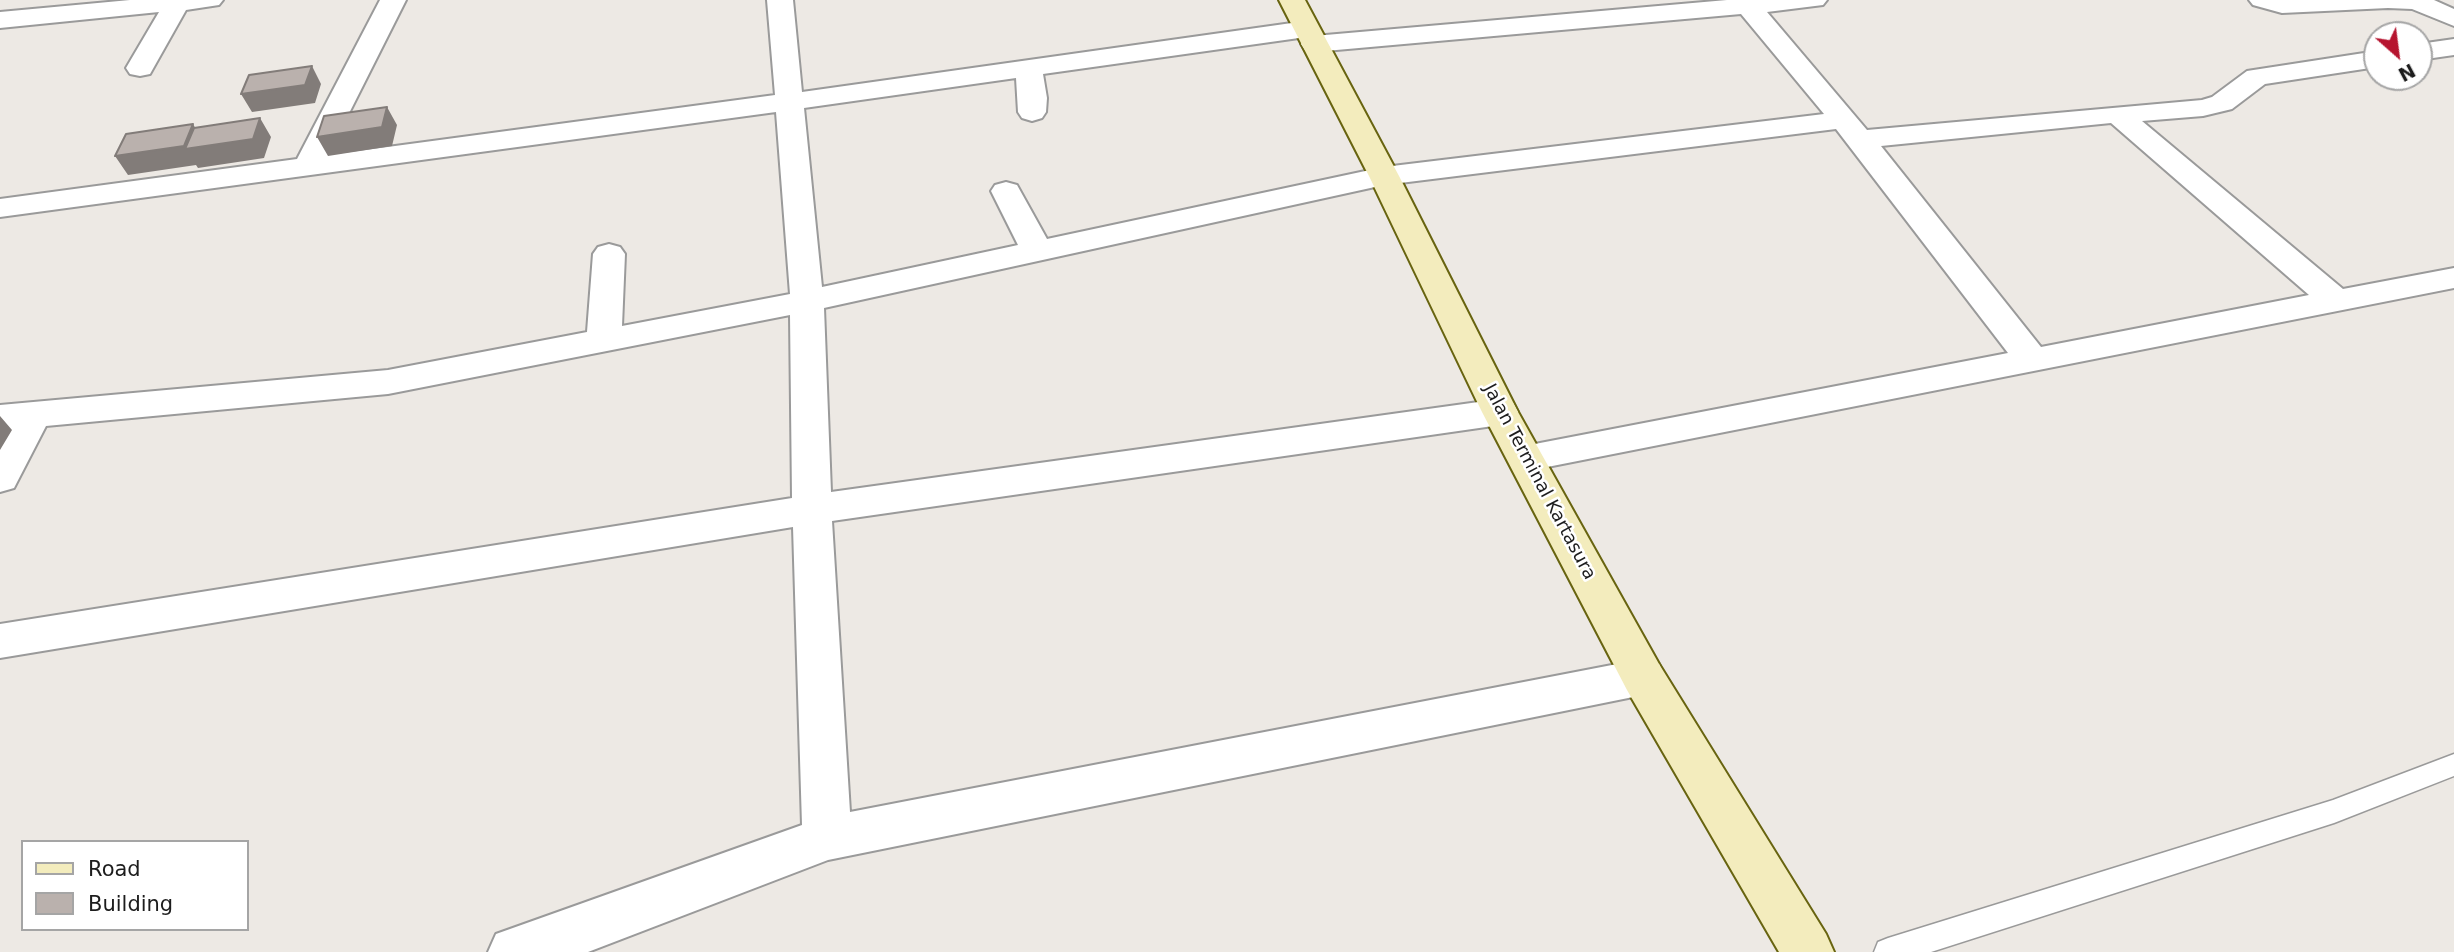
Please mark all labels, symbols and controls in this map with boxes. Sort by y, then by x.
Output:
north arrow [2363,21,2433,91]
text: N [2395,59,2419,86]
street label: Jalan Terminal Kartasura [1478,380,1600,584]
legend [21,840,248,931]
text: Road [88,857,141,881]
text: Building [88,892,173,916]

